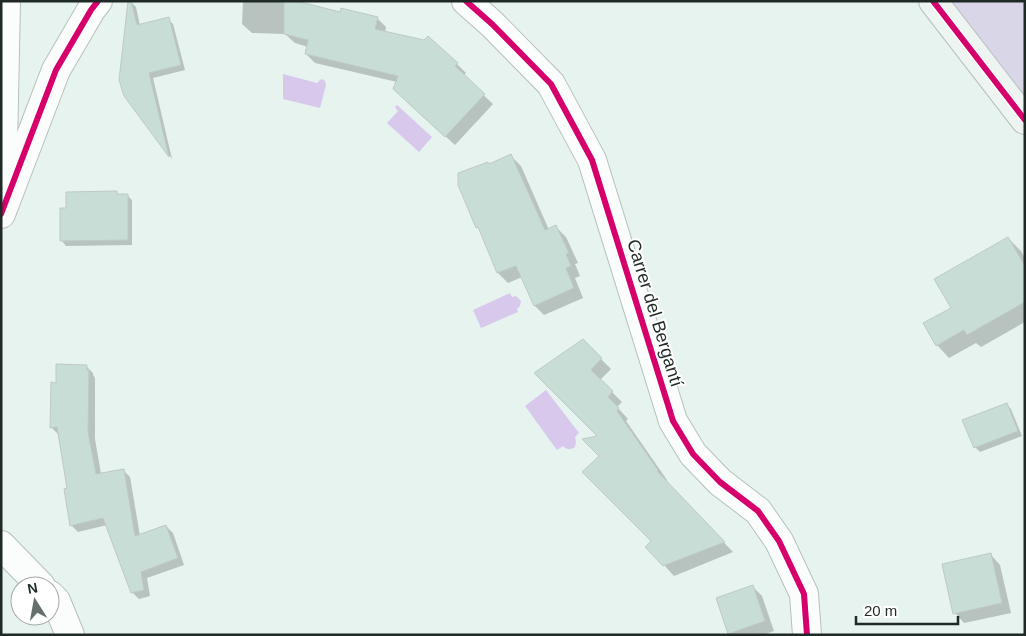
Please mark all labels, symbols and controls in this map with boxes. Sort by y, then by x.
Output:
street label: Carrer del Bergantí [623,237,687,389]
north arrow [10,576,60,626]
text: N [26,579,39,597]
scale bar [856,594,958,626]
text: 20 m [864,602,897,619]

